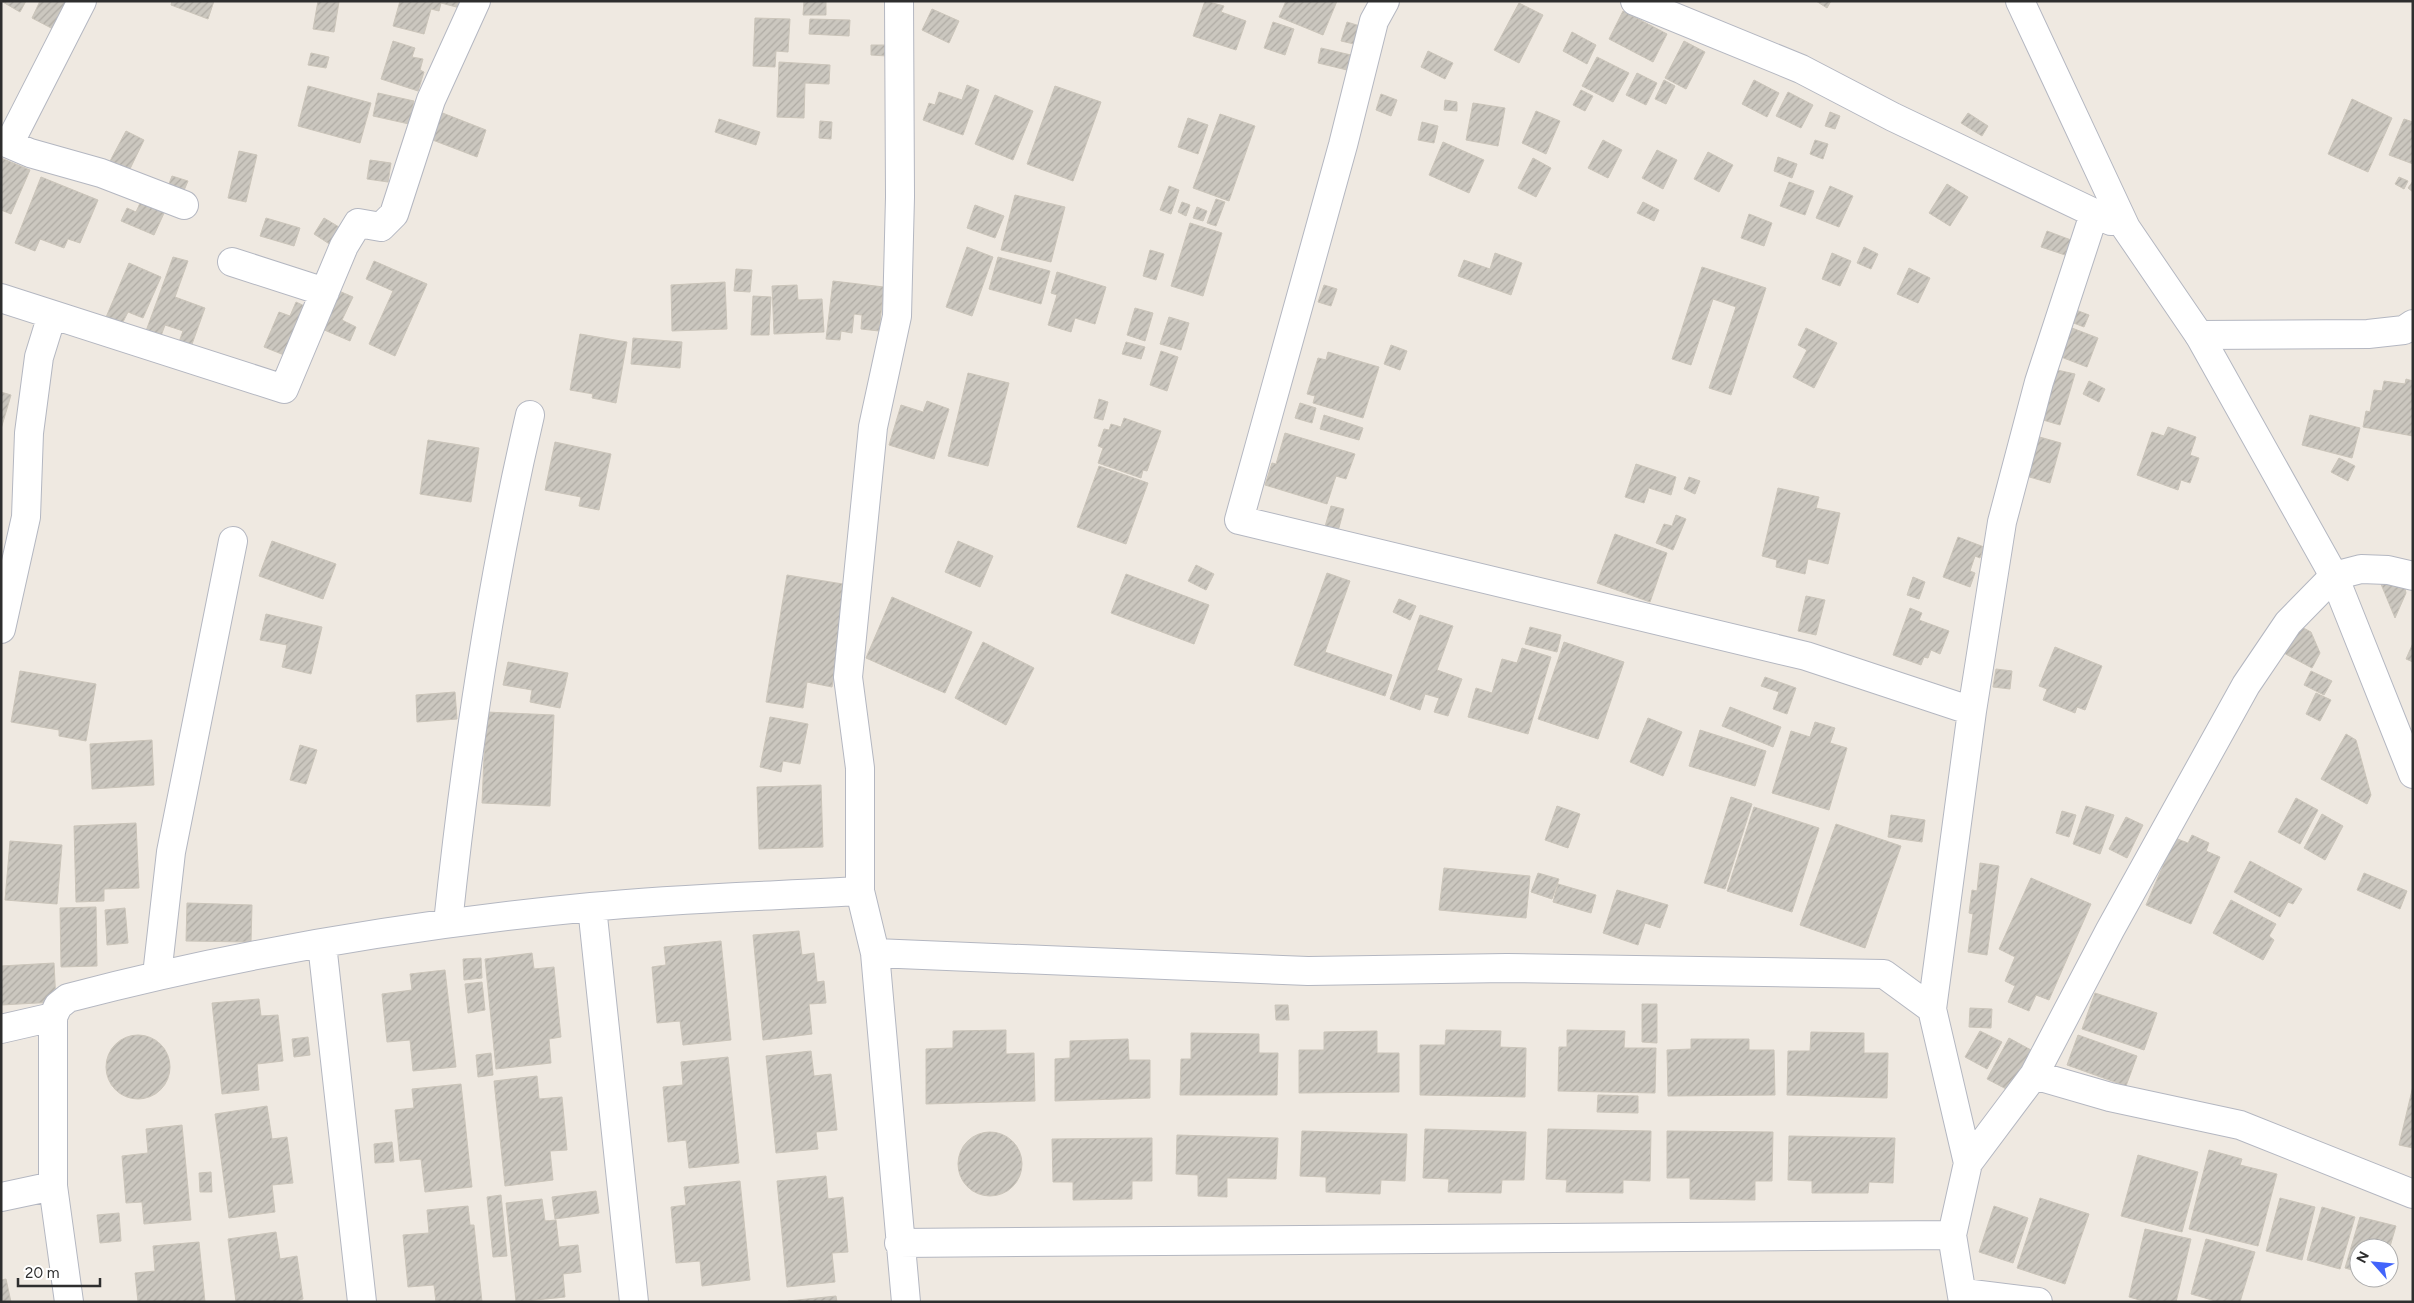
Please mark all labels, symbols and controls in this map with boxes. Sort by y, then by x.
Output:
north arrow [2349,1238,2399,1288]
text: N [2353,1249,2373,1266]
scale bar [18,1256,100,1288]
text: 20 m [25,1264,59,1282]

